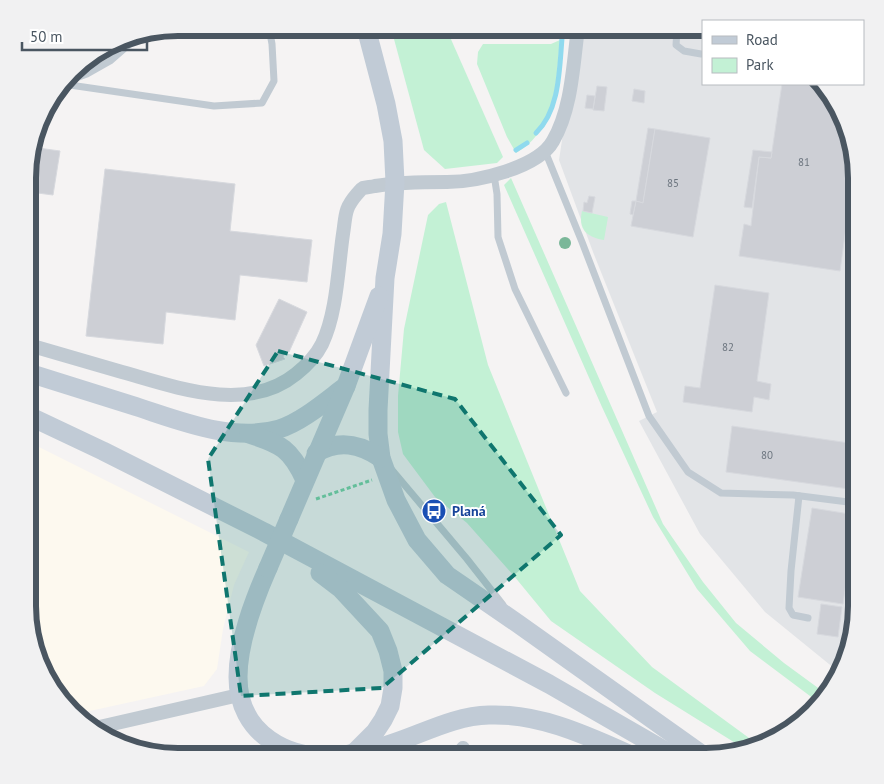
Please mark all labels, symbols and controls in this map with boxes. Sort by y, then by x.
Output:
scale bar [22,20,148,52]
legend [702,20,864,85]
text: 50 m [30,27,63,46]
text: Road [746,30,778,49]
text: Park [746,55,774,74]
house number: 81 [798,155,810,169]
house number: 85 [667,176,679,190]
house number: 82 [722,340,734,354]
house number: 80 [761,448,773,462]
bus stop icon: Planá [421,498,447,524]
place label: Planá [452,502,486,520]

